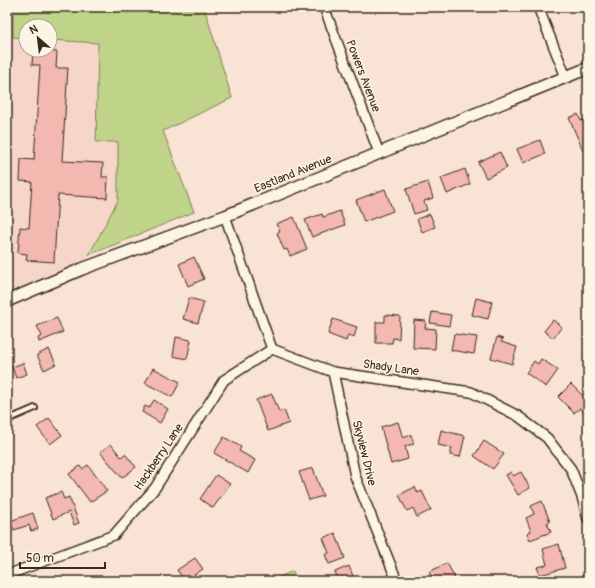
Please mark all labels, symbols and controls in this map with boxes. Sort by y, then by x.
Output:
north arrow [18,18,58,58]
text: N [27,22,40,37]
street label: Powers Avenue [342,38,384,114]
street label: Eastland Avenue [252,152,334,196]
street label: Shady Lane [362,357,420,379]
street label: Skyview Drive [349,419,379,487]
street label: Hackberry Lane [131,421,187,493]
scale bar [20,544,105,570]
text: 50 m [26,551,54,566]

